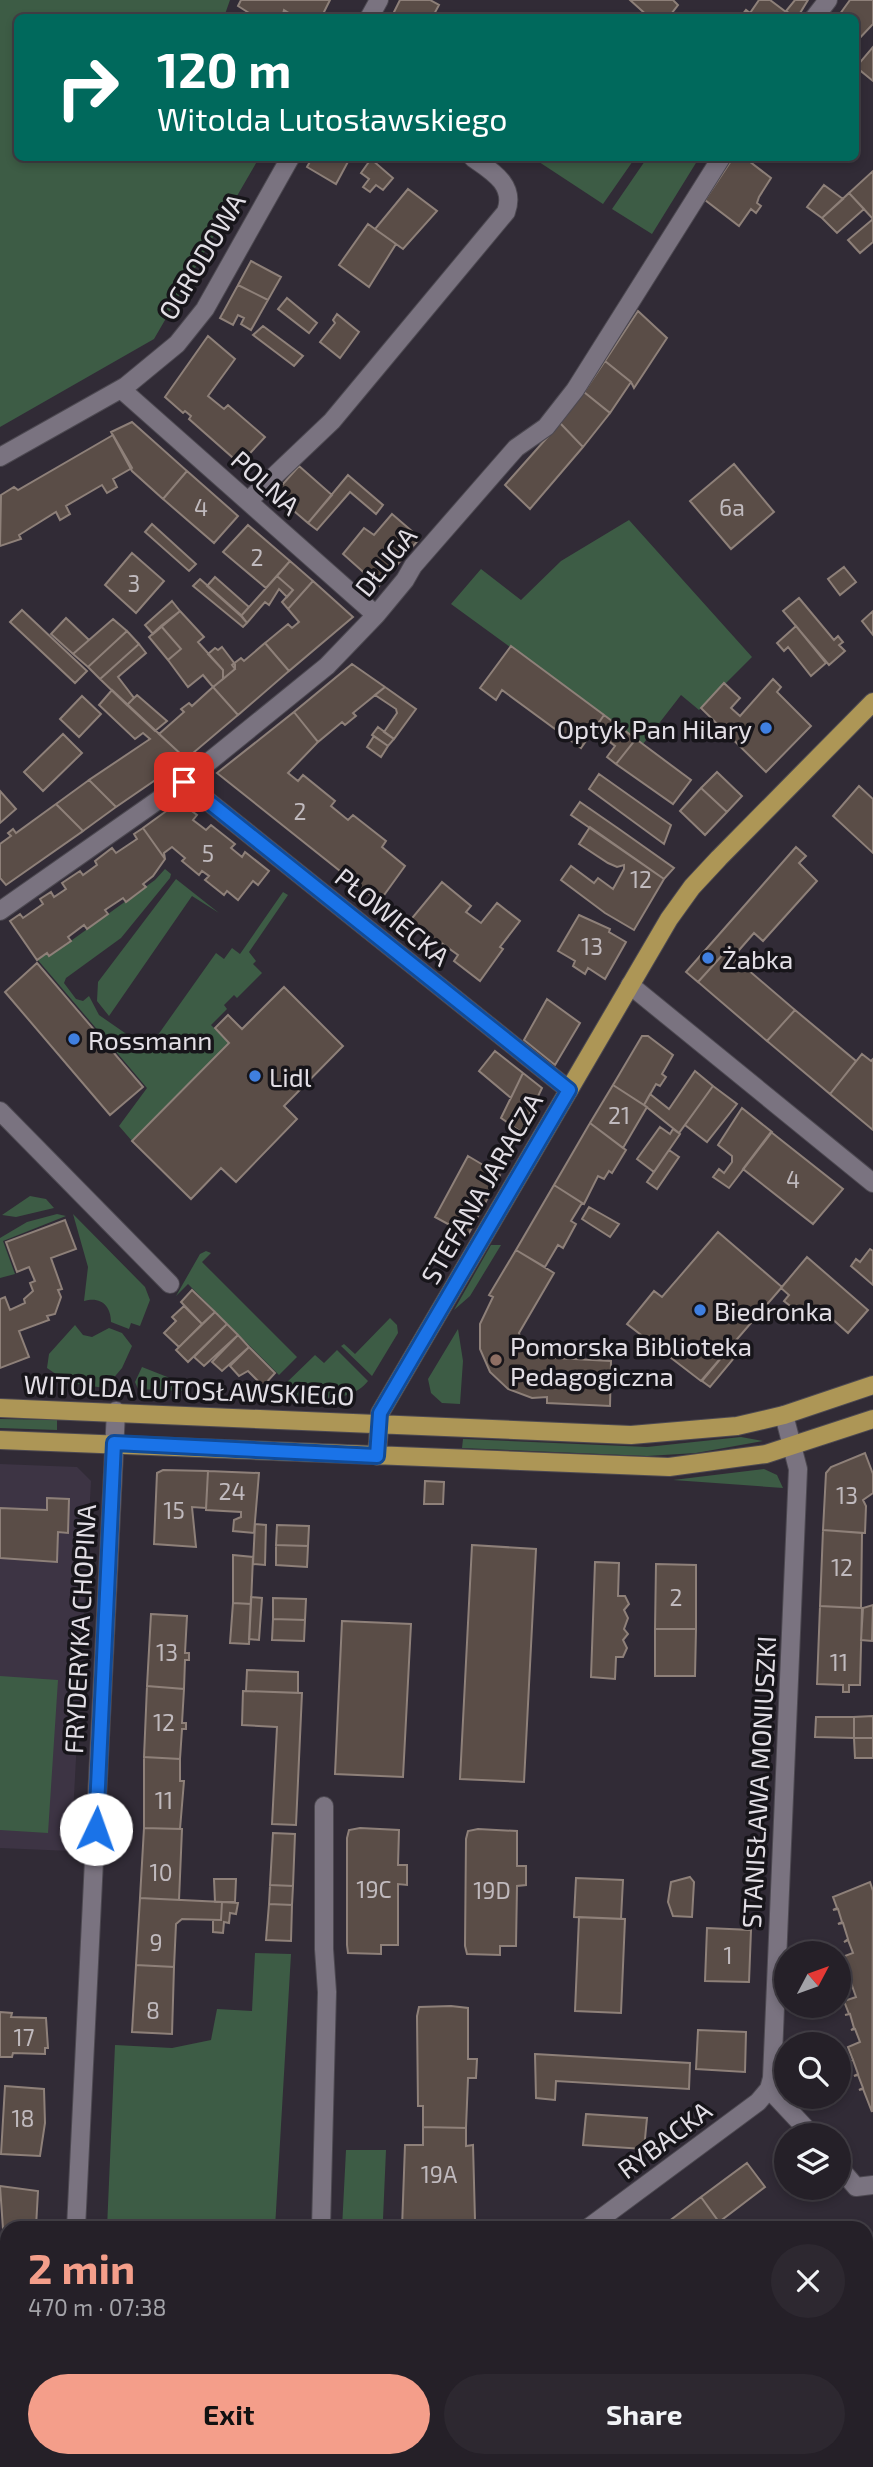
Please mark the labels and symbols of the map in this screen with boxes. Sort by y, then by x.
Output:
street label: OGRODOWA [151,187,251,325]
street label: POLNA [226,444,306,520]
house number: 4 [194,493,208,521]
house number: 6a [719,493,745,521]
street label: DŁUGA [348,520,422,602]
house number: 2 [251,543,263,571]
house number: 3 [128,569,140,597]
place label: Optyk Pan Hilary [557,713,752,744]
marker: Optyk Pan Hilary [758,720,774,736]
pin [154,752,214,812]
house number: 2 [294,797,306,825]
house number: 5 [202,839,214,867]
street label: PŁOWIECKA [330,861,456,971]
house number: 12 [630,865,652,893]
house number: 13 [581,932,603,960]
place label: Żabka [722,943,793,974]
marker: Żabka [700,950,716,966]
place label: Rossmann [88,1024,212,1055]
marker: Rossmann [66,1031,82,1047]
place label: Lidl [269,1061,312,1092]
marker: Lidl [247,1068,263,1084]
street label: STEFANA JARACZA [414,1087,548,1289]
house number: 21 [608,1101,630,1129]
house number: 4 [786,1165,800,1193]
place label: Biedronka [714,1295,833,1326]
marker: Biedronka [692,1302,708,1318]
place label: Pomorska Biblioteka Pedagogiczna [510,1330,752,1391]
marker: Pomorska Biblioteka Pedagogiczna [488,1352,504,1368]
street label: WITOLDA LUTOSŁAWSKIEGO [23,1368,355,1410]
house number: 24 [218,1477,246,1505]
house number: 13 [836,1481,858,1509]
house number: 15 [163,1496,185,1524]
street label: FRYDERYKA CHOPINA [57,1503,101,1755]
house number: 12 [831,1553,853,1581]
house number: 2 [670,1583,682,1611]
street label: STANISŁAWA MONIUSZKI [735,1635,781,1929]
house number: 13 [156,1638,178,1666]
house number: 11 [830,1648,848,1676]
house number: 12 [153,1708,175,1736]
house number: 11 [155,1786,173,1814]
position arrow [59,1792,133,1866]
house number: 10 [149,1858,173,1886]
house number: 19C [356,1875,392,1903]
house number: 19D [473,1876,511,1904]
house number: 9 [149,1928,163,1956]
house number: 1 [723,1941,733,1969]
north arrow [774,1941,850,2018]
house number: 8 [146,1996,160,2024]
house number: 17 [14,2023,35,2051]
street label: RYBACKA [611,2094,717,2184]
house number: 18 [11,2104,35,2132]
house number: 19A [421,2160,458,2188]

